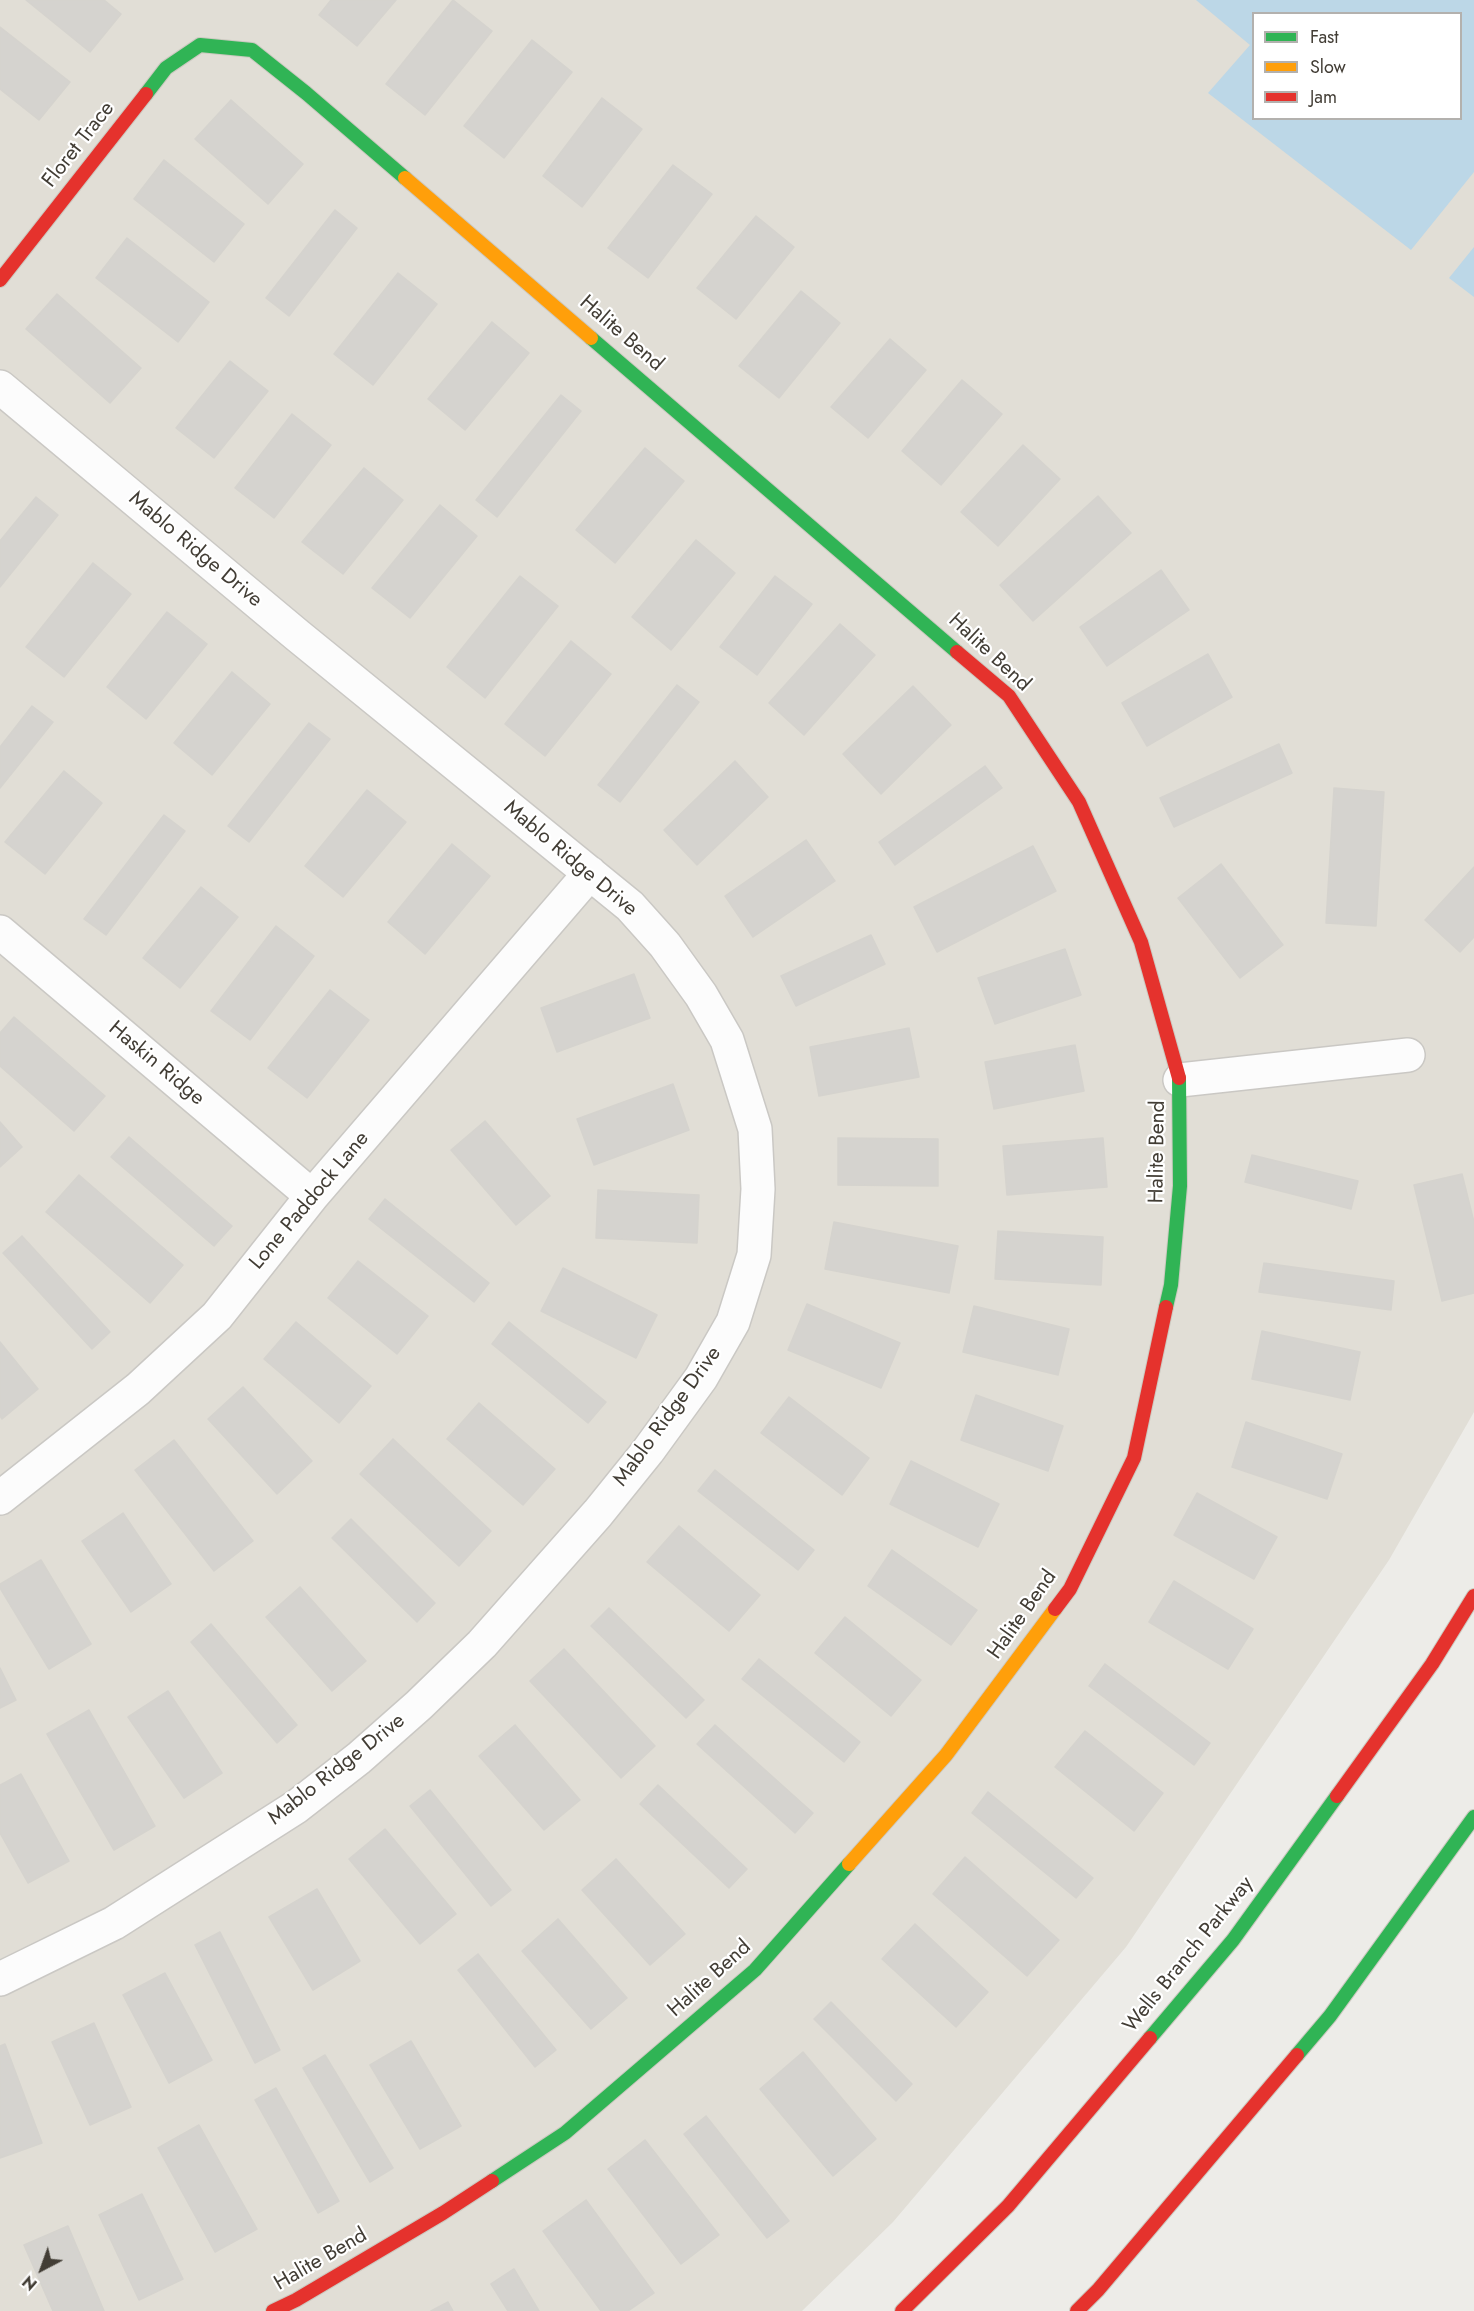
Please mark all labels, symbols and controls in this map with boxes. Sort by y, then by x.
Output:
legend [1252,12,1462,120]
text: Fast [1310,24,1339,50]
text: Slow [1310,54,1346,80]
text: Jam [1310,84,1337,110]
street label: Floret Trace [38,97,120,193]
street label: Halite Bend [574,291,668,377]
street label: Mablo Ridge Drive [123,487,267,613]
street label: Halite Bend [943,609,1035,697]
street label: Mablo Ridge Drive [498,796,642,922]
street label: Haskin Ridge [103,1017,209,1111]
street label: Halite Bend [1145,1100,1171,1204]
street label: Lone Paddock Lane [245,1127,375,1275]
street label: Mablo Ridge Drive [609,1342,727,1492]
street label: Halite Bend [983,1566,1063,1664]
street label: Mablo Ridge Drive [264,1709,410,1831]
street label: Wells Branch Parkway [1118,1872,1260,2038]
street label: Halite Bend [663,1935,757,2023]
street label: Halite Bend [270,2223,372,2297]
north arrow [12,2239,72,2299]
text: N [18,2270,42,2296]

